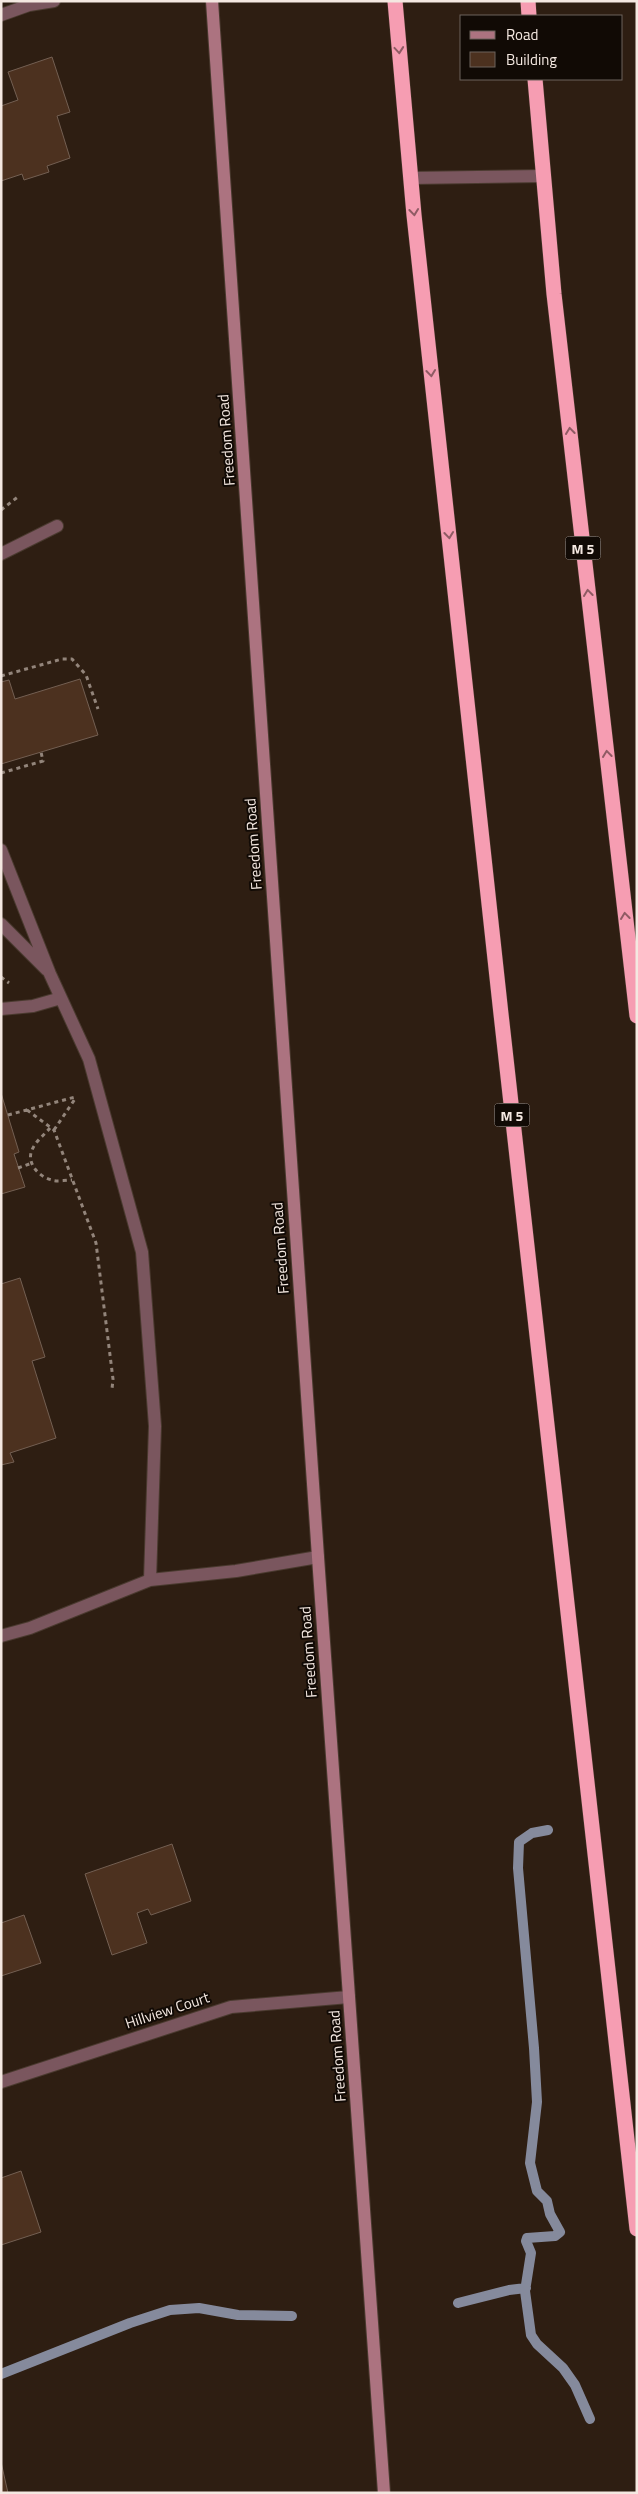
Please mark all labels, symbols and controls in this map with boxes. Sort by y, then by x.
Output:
legend [460,15,623,80]
text: Road [506,23,538,46]
one-way arrow [393,46,404,54]
text: Building [506,48,557,71]
one-way arrow [408,208,419,216]
one-way arrow [425,369,436,377]
street label: Freedom Road [211,393,241,487]
one-way arrow [565,427,576,435]
one-way arrow [443,531,454,539]
road number: M 5 [566,536,600,560]
one-way arrow [583,588,594,596]
one-way arrow [602,750,613,758]
street label: Freedom Road [238,797,268,891]
one-way arrow [620,911,631,919]
road number: M 5 [494,1104,530,1126]
street label: Freedom Road [265,1201,295,1295]
street label: Freedom Road [293,1605,323,1699]
street label: Hillview Court [122,1985,213,2034]
street label: Freedom Road [322,2009,352,2103]

